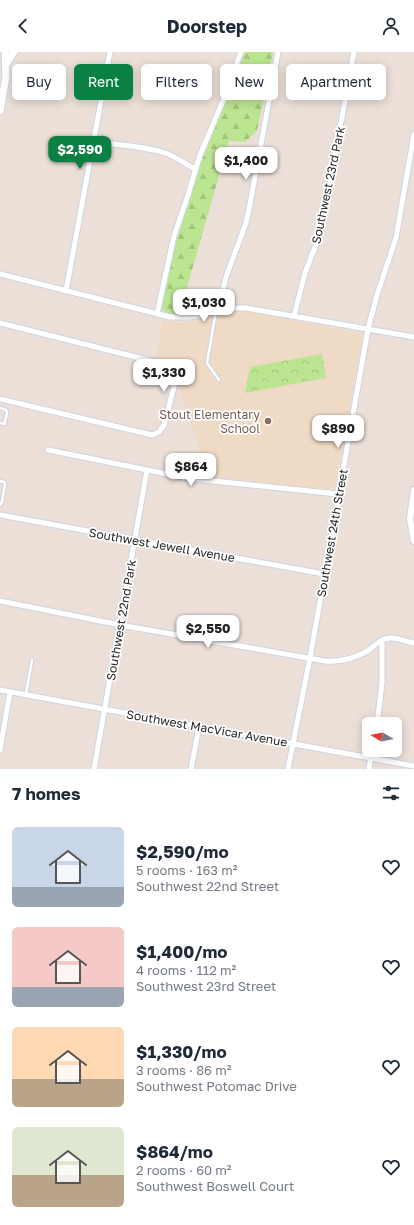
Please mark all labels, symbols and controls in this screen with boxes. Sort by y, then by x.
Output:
icon: back [12,15,34,37]
text: Doorstep [167,15,247,37]
icon: person [380,15,402,37]
chip: Buy [12,64,66,100]
chip: Rent [74,64,133,100]
chip: Filters [141,64,212,100]
chip: New [220,64,278,100]
chip: Apartment [286,64,386,100]
street label: Southwest 23rd Park [308,125,348,245]
pin: $2,590 [47,136,113,170]
text: $2,590 [57,141,103,157]
pin: $1,400 [213,147,279,181]
text: $1,400 [224,152,268,168]
pin: $1,030 [171,289,237,323]
text: $1,030 [182,294,226,310]
pin: $1,330 [131,359,197,393]
text: $1,330 [142,364,186,380]
place label: Stout Elementary School [159,407,260,436]
pin: $890 [314,415,362,449]
marker: Stout Elementary School [263,416,273,426]
text: $890 [321,420,355,436]
pin: $864 [167,453,215,487]
text: $864 [174,458,208,474]
street label: Southwest 24th Street [313,468,351,598]
street label: Southwest Jewell Avenue [88,525,236,565]
street label: Southwest 22nd Park [103,558,139,682]
pin: $2,550 [175,615,241,649]
text: $2,550 [185,620,231,636]
street label: Southwest MacVicar Avenue [125,706,289,750]
north arrow [362,717,402,757]
map controls [362,717,402,757]
icon: filters [380,782,402,804]
text: 7 homes [12,783,80,804]
text: $2,590/mo [136,841,229,862]
icon: home [44,843,92,891]
icon: heart [380,856,402,878]
text: 5 rooms · 163 m² [136,862,237,878]
text: Southwest 22nd Street [136,878,279,894]
text: $1,400/mo [136,941,228,962]
icon: home [44,943,92,991]
icon: heart [380,956,402,978]
text: 4 rooms · 112 m² [136,962,236,978]
text: Southwest 23rd Street [136,978,276,994]
text: $1,330/mo [136,1041,227,1062]
icon: home [44,1043,92,1091]
icon: heart [380,1056,402,1078]
text: 3 rooms · 86 m² [136,1062,231,1078]
text: Southwest Potomac Drive [136,1078,297,1094]
text: $864/mo [136,1141,213,1162]
icon: home [44,1143,92,1191]
icon: heart [380,1156,402,1178]
text: 2 rooms · 60 m² [136,1162,232,1178]
text: Southwest Boswell Court [136,1178,294,1194]

